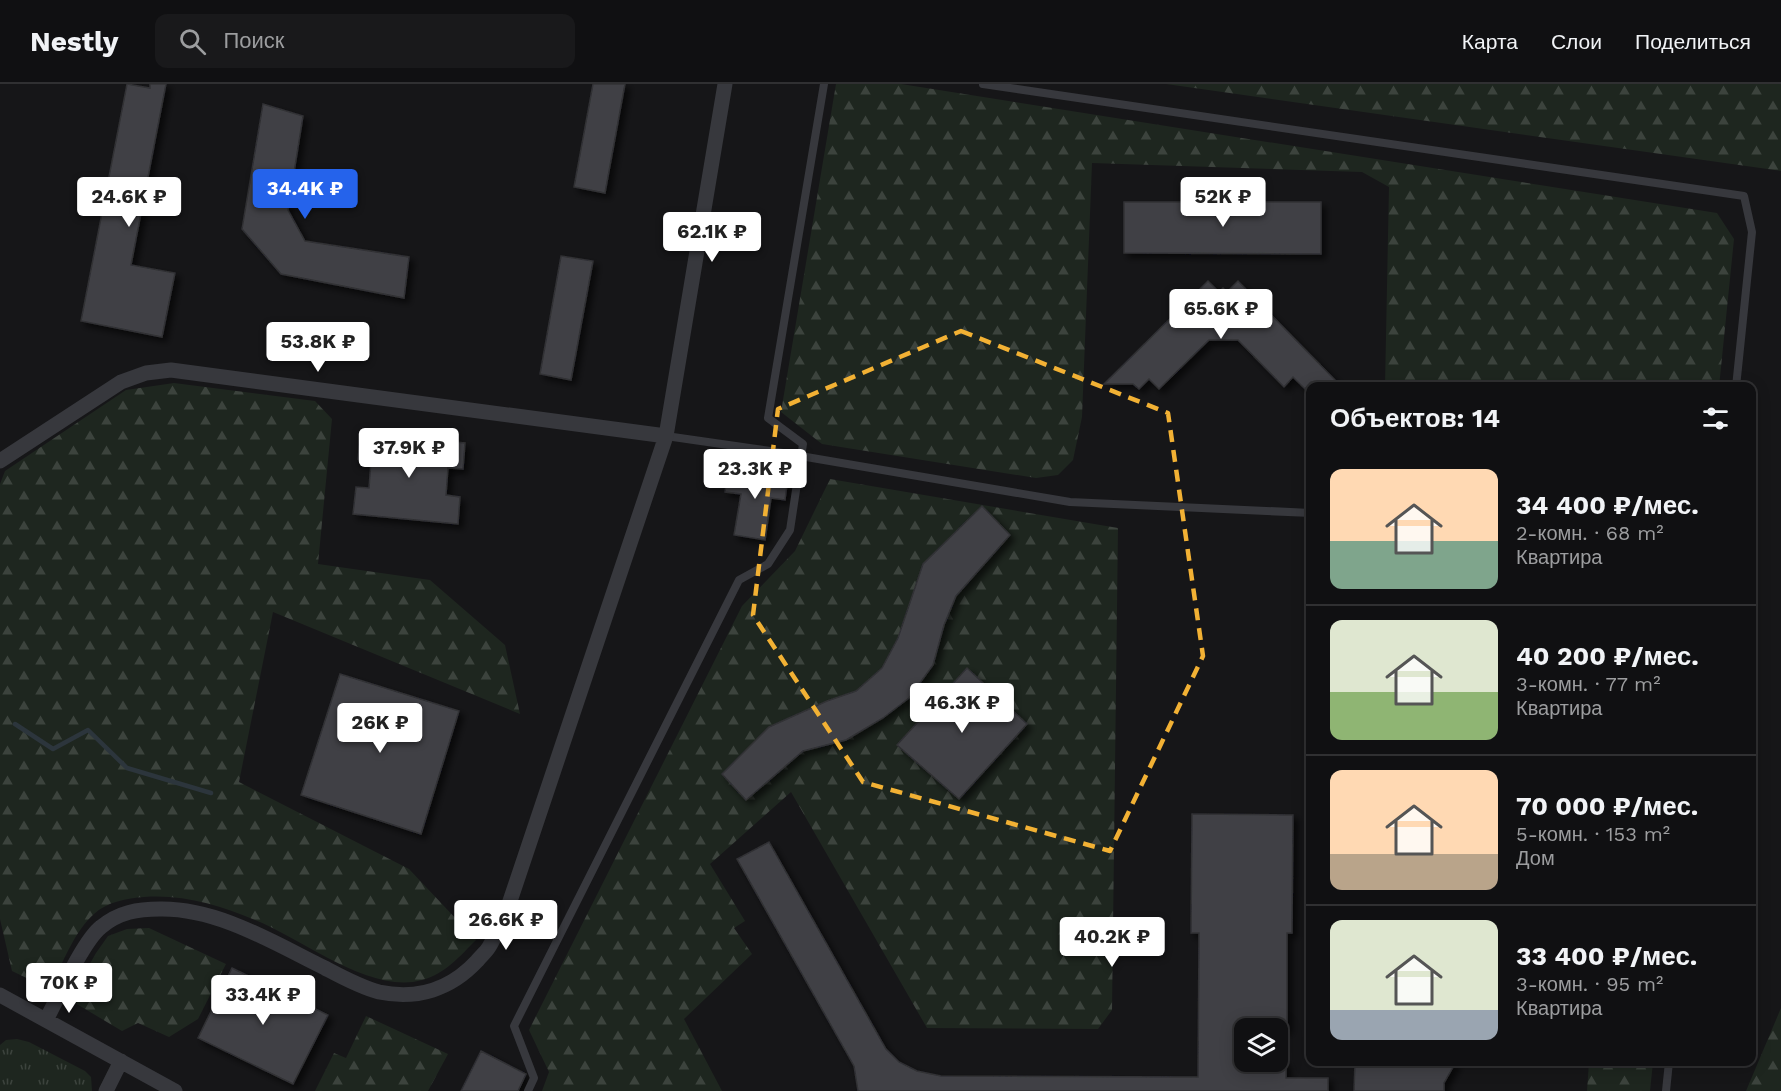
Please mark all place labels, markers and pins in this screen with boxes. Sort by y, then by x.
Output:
pin: 34.4K ₽ [250,169,360,220]
pin: 24.6K ₽ [74,177,184,228]
pin: 52K ₽ [1181,177,1265,228]
pin: 62.1K ₽ [657,212,767,263]
pin: 65.6K ₽ [1166,289,1276,340]
pin: 53.8K ₽ [263,322,373,373]
pin: 37.9K ₽ [354,428,464,479]
pin: 23.3K ₽ [700,449,810,500]
pin: 46.3K ₽ [907,683,1017,734]
pin: 26K ₽ [338,703,422,754]
pin: 26.6K ₽ [451,900,561,951]
pin: 40.2K ₽ [1057,917,1167,968]
pin: 70K ₽ [27,963,111,1014]
pin: 33.4K ₽ [208,975,318,1026]

